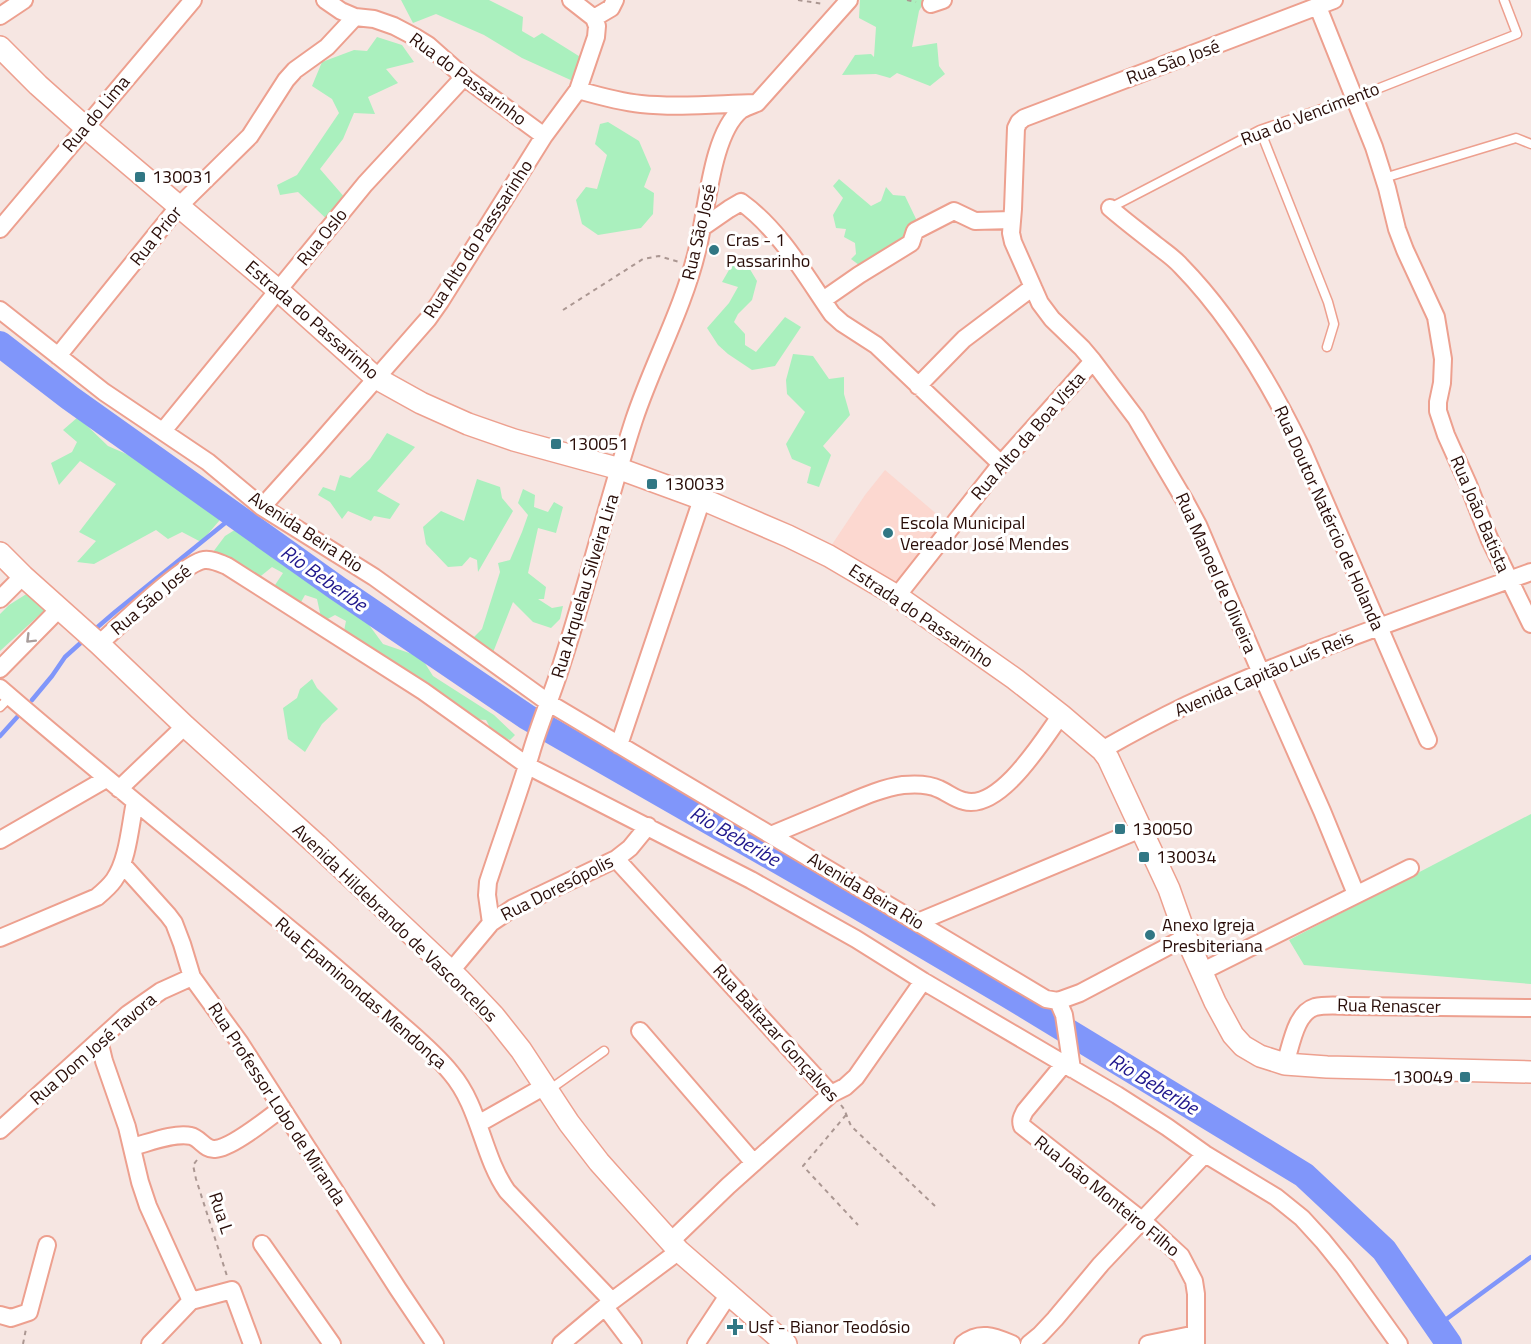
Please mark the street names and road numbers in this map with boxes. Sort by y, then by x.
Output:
street label: Rua do Passarinho [404,25,533,132]
street label: Rua São José [1122,32,1223,91]
street label: Rua do Lima [55,69,136,158]
street label: Rua do Vencimento [1237,75,1383,152]
street label: Rua Alto do Passsarinho [416,154,539,323]
street label: Rua São José [674,181,723,283]
street label: Rua Prior [123,200,188,271]
street label: Rua Oslo [290,202,353,271]
street label: Estrada do Passarinho [239,254,385,385]
street label: Rua Alto da Boa Vista [964,366,1091,506]
street label: Rua Doutor Natércio de Holanda [1268,401,1391,635]
street label: Rua João Batista [1444,451,1517,576]
street label: Avenida Beira Rio [244,484,369,579]
street label: Rua Manoel de Oliveira [1169,488,1264,658]
street label: Rua Arquelau Silveira Lira [544,490,625,681]
street label: Estrada do Passarinho [843,557,999,674]
street label: Rua São José [105,558,197,641]
street label: Avenida Capitão Luís Reis [1170,624,1357,723]
street label: Avenida Hildebrando de Vasconcelos [287,817,504,1028]
street label: Avenida Beira Rio [803,845,930,936]
street label: Rua Doresópolis [496,848,618,928]
street label: Rua Epaminondas Mendonça [269,910,453,1075]
street label: Rua Baltazar Gonçalves [707,958,846,1108]
street label: Rua Dom José Tavora [24,986,162,1111]
street label: Rua Renascer [1337,991,1441,1020]
street label: Rua Professor Lobo de Miranda [202,997,353,1211]
street label: Rua João Monteiro Filho [1029,1128,1186,1263]
street label: Rua L [202,1189,241,1237]

